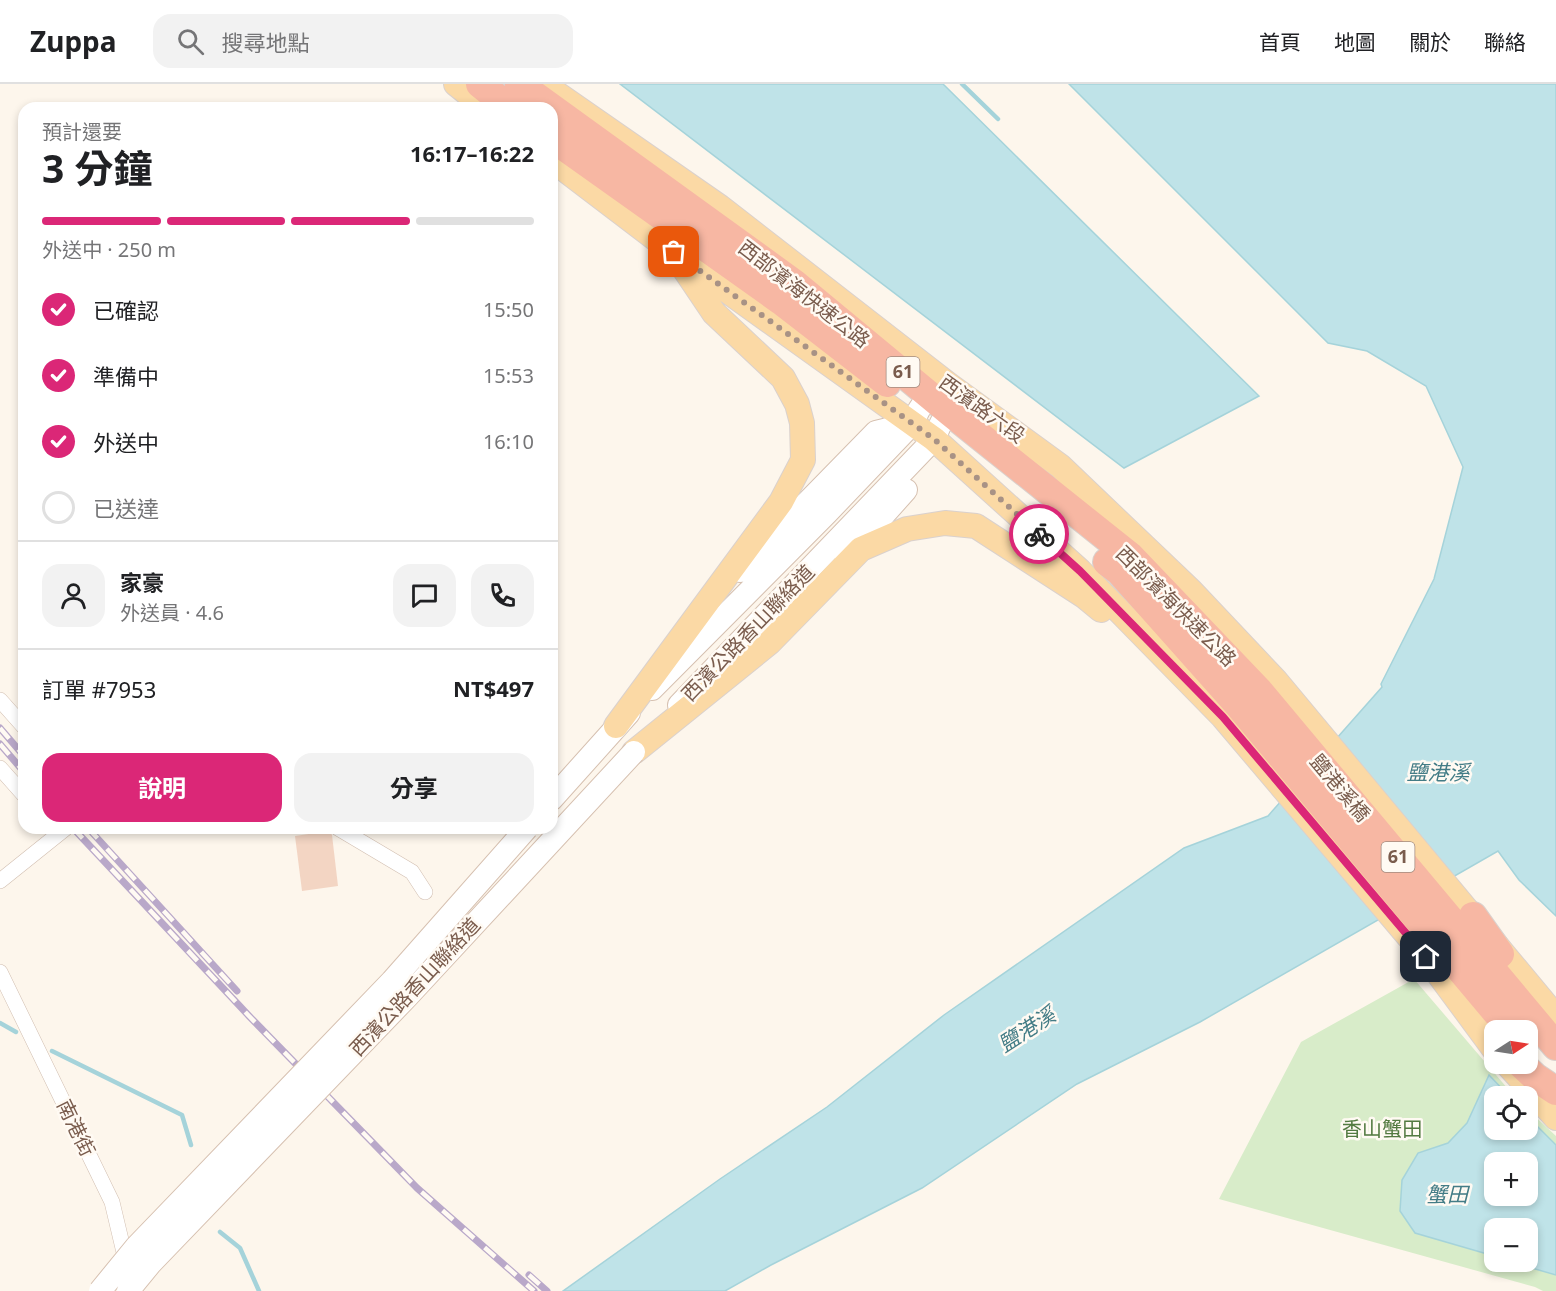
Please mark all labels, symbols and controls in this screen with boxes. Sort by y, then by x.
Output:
search box [153,14,573,68]
text: Zuppa [30,22,117,60]
icon: search [174,25,207,58]
text: 搜尋地點 [222,27,310,57]
text: 首頁 [1259,28,1301,56]
text: 地圖 [1334,28,1376,56]
text: 關於 [1409,28,1451,56]
text: 聯絡 [1484,28,1526,56]
text: 預計還要 [42,118,122,145]
text: 16:17–16:22 [410,138,534,168]
text: 3 分鐘 [42,141,152,194]
pin [648,226,699,277]
street label: 西部濱海快速公路 [733,234,876,353]
icon: bag [657,235,690,268]
text: 外送中 · 250 m [42,236,176,263]
icon: check [42,293,75,326]
text: 已確認 [93,295,159,325]
text: 15:50 [483,296,534,323]
road number: 61 [886,357,920,387]
icon: check [42,359,75,392]
text: 準備中 [93,361,159,391]
text: 15:53 [483,362,534,389]
street label: 西濱路六段 [934,368,1031,449]
icon: check [42,425,75,458]
text: 外送中 [93,427,159,457]
text: 16:10 [483,428,534,455]
text: 已送達 [93,493,159,523]
courier [1009,504,1069,564]
icon: bike [1023,518,1056,551]
street label: 西部濱海快速公路 [1110,540,1242,672]
street label: 西濱公路香山聯絡道 [675,559,820,707]
button: person [42,564,105,627]
button: chat [393,564,456,627]
button: phone [471,564,534,627]
text: 家豪 [120,567,164,597]
text: 外送員 · 4.6 [120,599,224,626]
text: NT$497 [453,673,534,703]
text: 訂單 #7953 [42,674,156,704]
street label: 鹽港溪橋 [1304,748,1376,827]
button: 說明 [42,753,282,822]
button: 分享 [294,753,534,822]
water label: 鹽港溪 [1407,758,1472,786]
road number: 61 [1382,842,1414,872]
street label: 西濱公路香山聯絡道 [343,912,486,1062]
pin [1400,931,1451,982]
icon: home [1409,940,1442,973]
water label: 鹽港溪 [992,999,1063,1058]
north arrow [1484,1020,1538,1074]
map controls [1484,1020,1538,1272]
button: locate [1484,1086,1538,1140]
street label: 南港街 [51,1095,102,1161]
park label: 香山蟹田 [1342,1115,1422,1142]
button: + [1484,1152,1538,1206]
water label: 蟹田 [1426,1180,1471,1208]
button: − [1484,1218,1538,1272]

